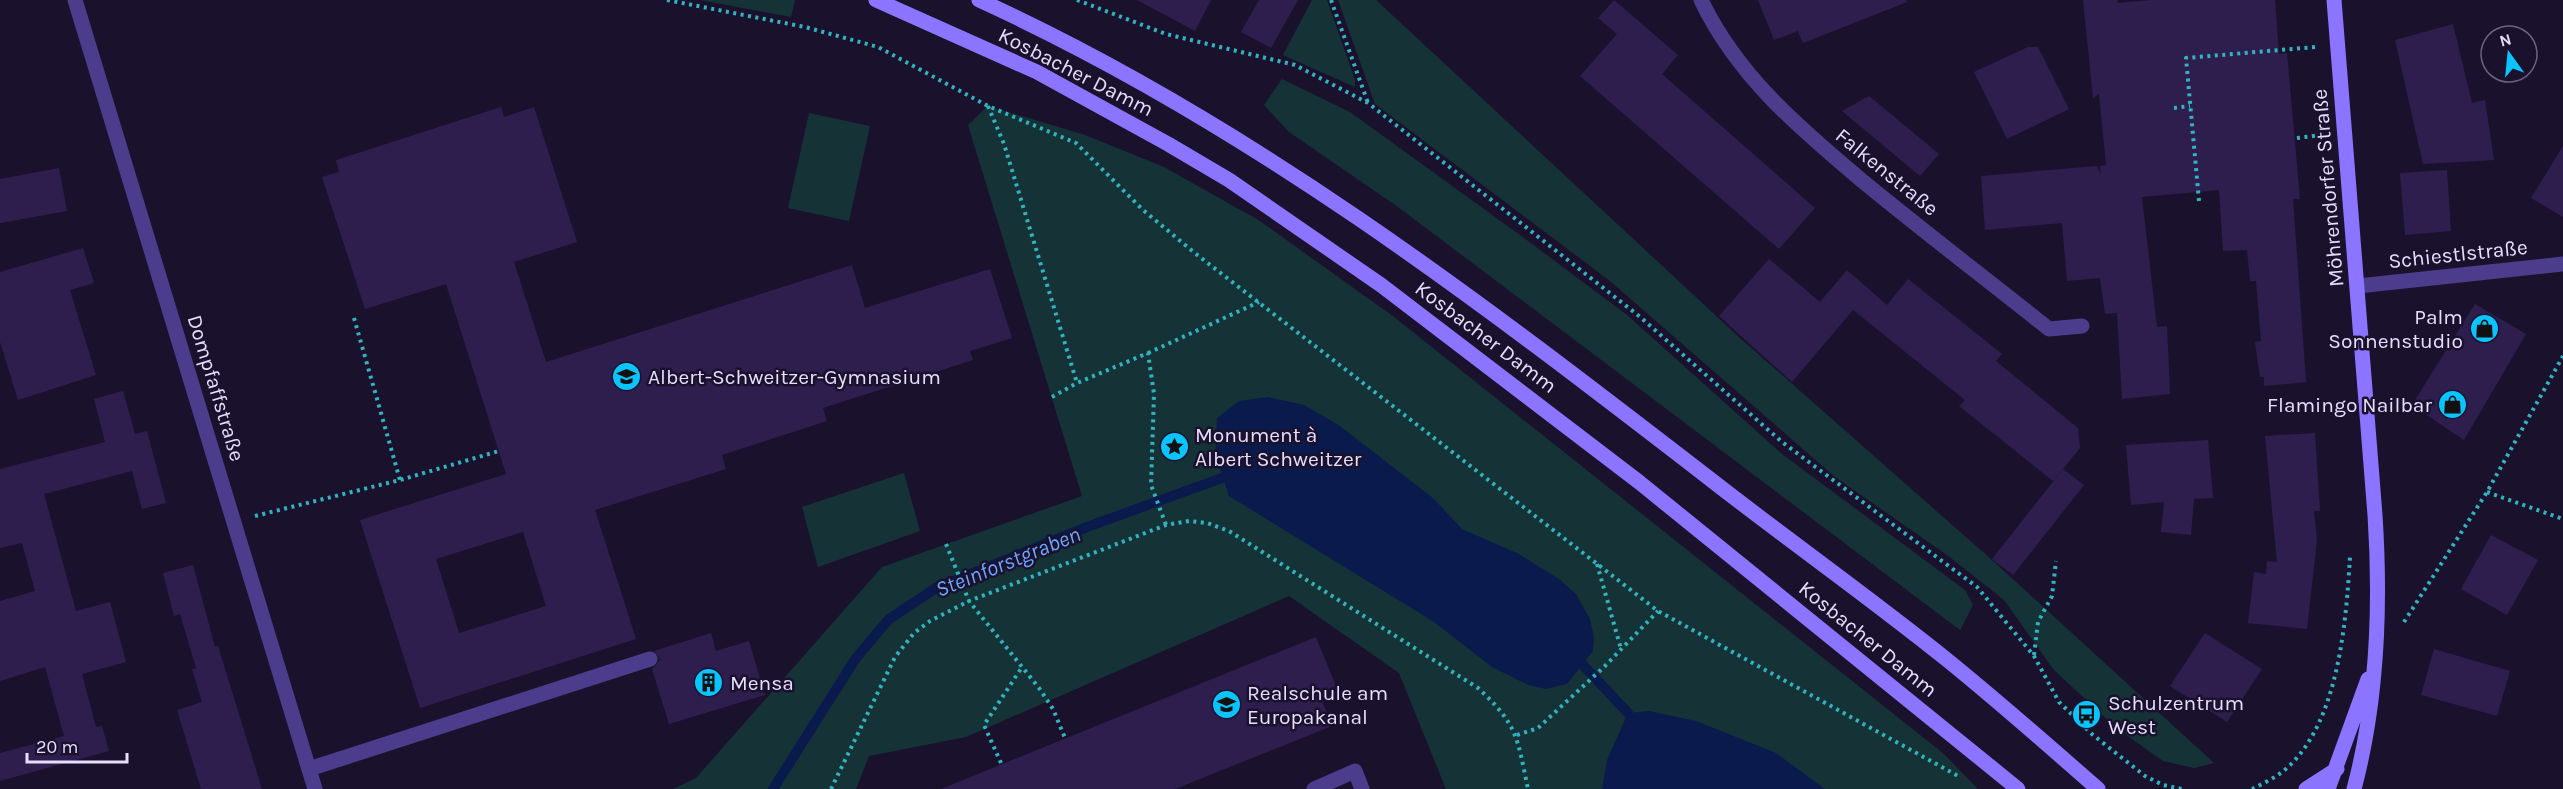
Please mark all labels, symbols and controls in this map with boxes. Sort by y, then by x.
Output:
street label: Kosbacher Damm [994,23,1158,121]
north arrow [2479,24,2539,84]
text: N [2497,29,2513,51]
street label: Möhrendorfer Straße [2307,88,2349,288]
street label: Falkenstraße [1831,123,1943,221]
street label: Schiestlstraße [2387,235,2529,273]
street label: Kosbacher Damm [1411,276,1561,398]
place label: Palm Sonnenstudio [2328,305,2463,353]
street label: Dompfaffstraße [182,312,250,464]
shop icon: Palm Sonnenstudio [2468,313,2500,345]
school or university icon: Albert-Schweitzer-Gymnasium [611,361,643,393]
place label: Albert-Schweitzer-Gymnasium [648,365,941,389]
shop icon: Flamingo Nailbar [2437,389,2469,421]
place label: Flamingo Nailbar [2267,393,2432,417]
place label: Monument à Albert Schweitzer [1195,423,1362,471]
place icon: Monument à Albert Schweitzer [1158,431,1190,463]
water label: Steinforstgraben [932,521,1084,603]
street label: Kosbacher Damm [1794,576,1942,702]
building icon: Mensa [693,667,725,699]
place label: Mensa [730,671,794,695]
place label: Realschule am Europakanal [1247,681,1388,729]
school or university icon: Realschule am Europakanal [1210,689,1242,721]
place label: Schulzentrum West [2108,691,2244,739]
bus stop icon: Schulzentrum West [2071,699,2103,731]
scale bar [27,726,128,764]
text: 20 m [36,736,78,758]

